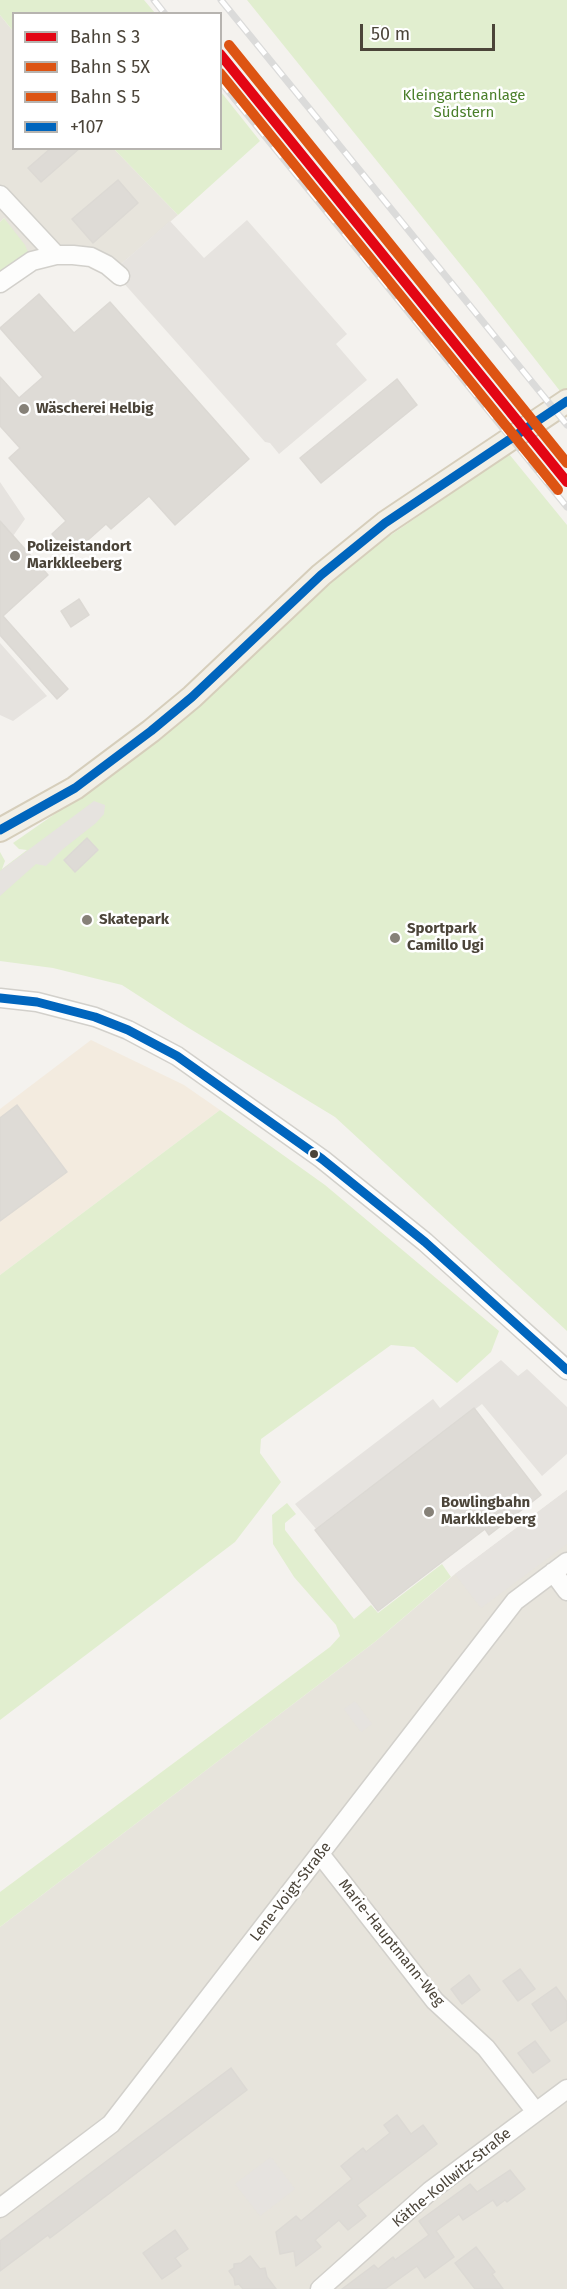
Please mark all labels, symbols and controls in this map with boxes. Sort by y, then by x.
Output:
legend [12,12,222,150]
scale bar [363,12,498,50]
text: 50 m [371,23,410,45]
text: Bahn S 3 [70,26,140,48]
text: Bahn S 5X [70,56,150,78]
text: Bahn S 5 [70,86,140,108]
park label: Kleingartenanlage Südstern [403,87,525,122]
text: +107 [70,116,103,138]
place label: Wäscherei Helbig [36,400,153,418]
marker: Wäscherei Helbig [17,402,31,416]
place label: Polizeistandort Markkleeberg [27,538,132,573]
marker: Polizeistandort Markkleeberg [8,549,22,563]
place label: Skatepark [99,911,169,929]
marker: Skatepark [80,913,94,927]
place label: Sportpark Camillo Ugi [407,920,484,955]
marker: Sportpark Camillo Ugi [388,931,402,945]
unlabelled marker [308,1148,320,1160]
place label: Bowlingbahn Markkleeberg [441,1494,536,1529]
marker: Bowlingbahn Markkleeberg [422,1505,436,1519]
street label: Lene-Voigt-Straße [247,1839,335,1945]
street label: Marie-Hauptmann-Weg [334,1876,448,2010]
street label: Käthe-Kollwitz-Straße [389,2125,515,2231]

